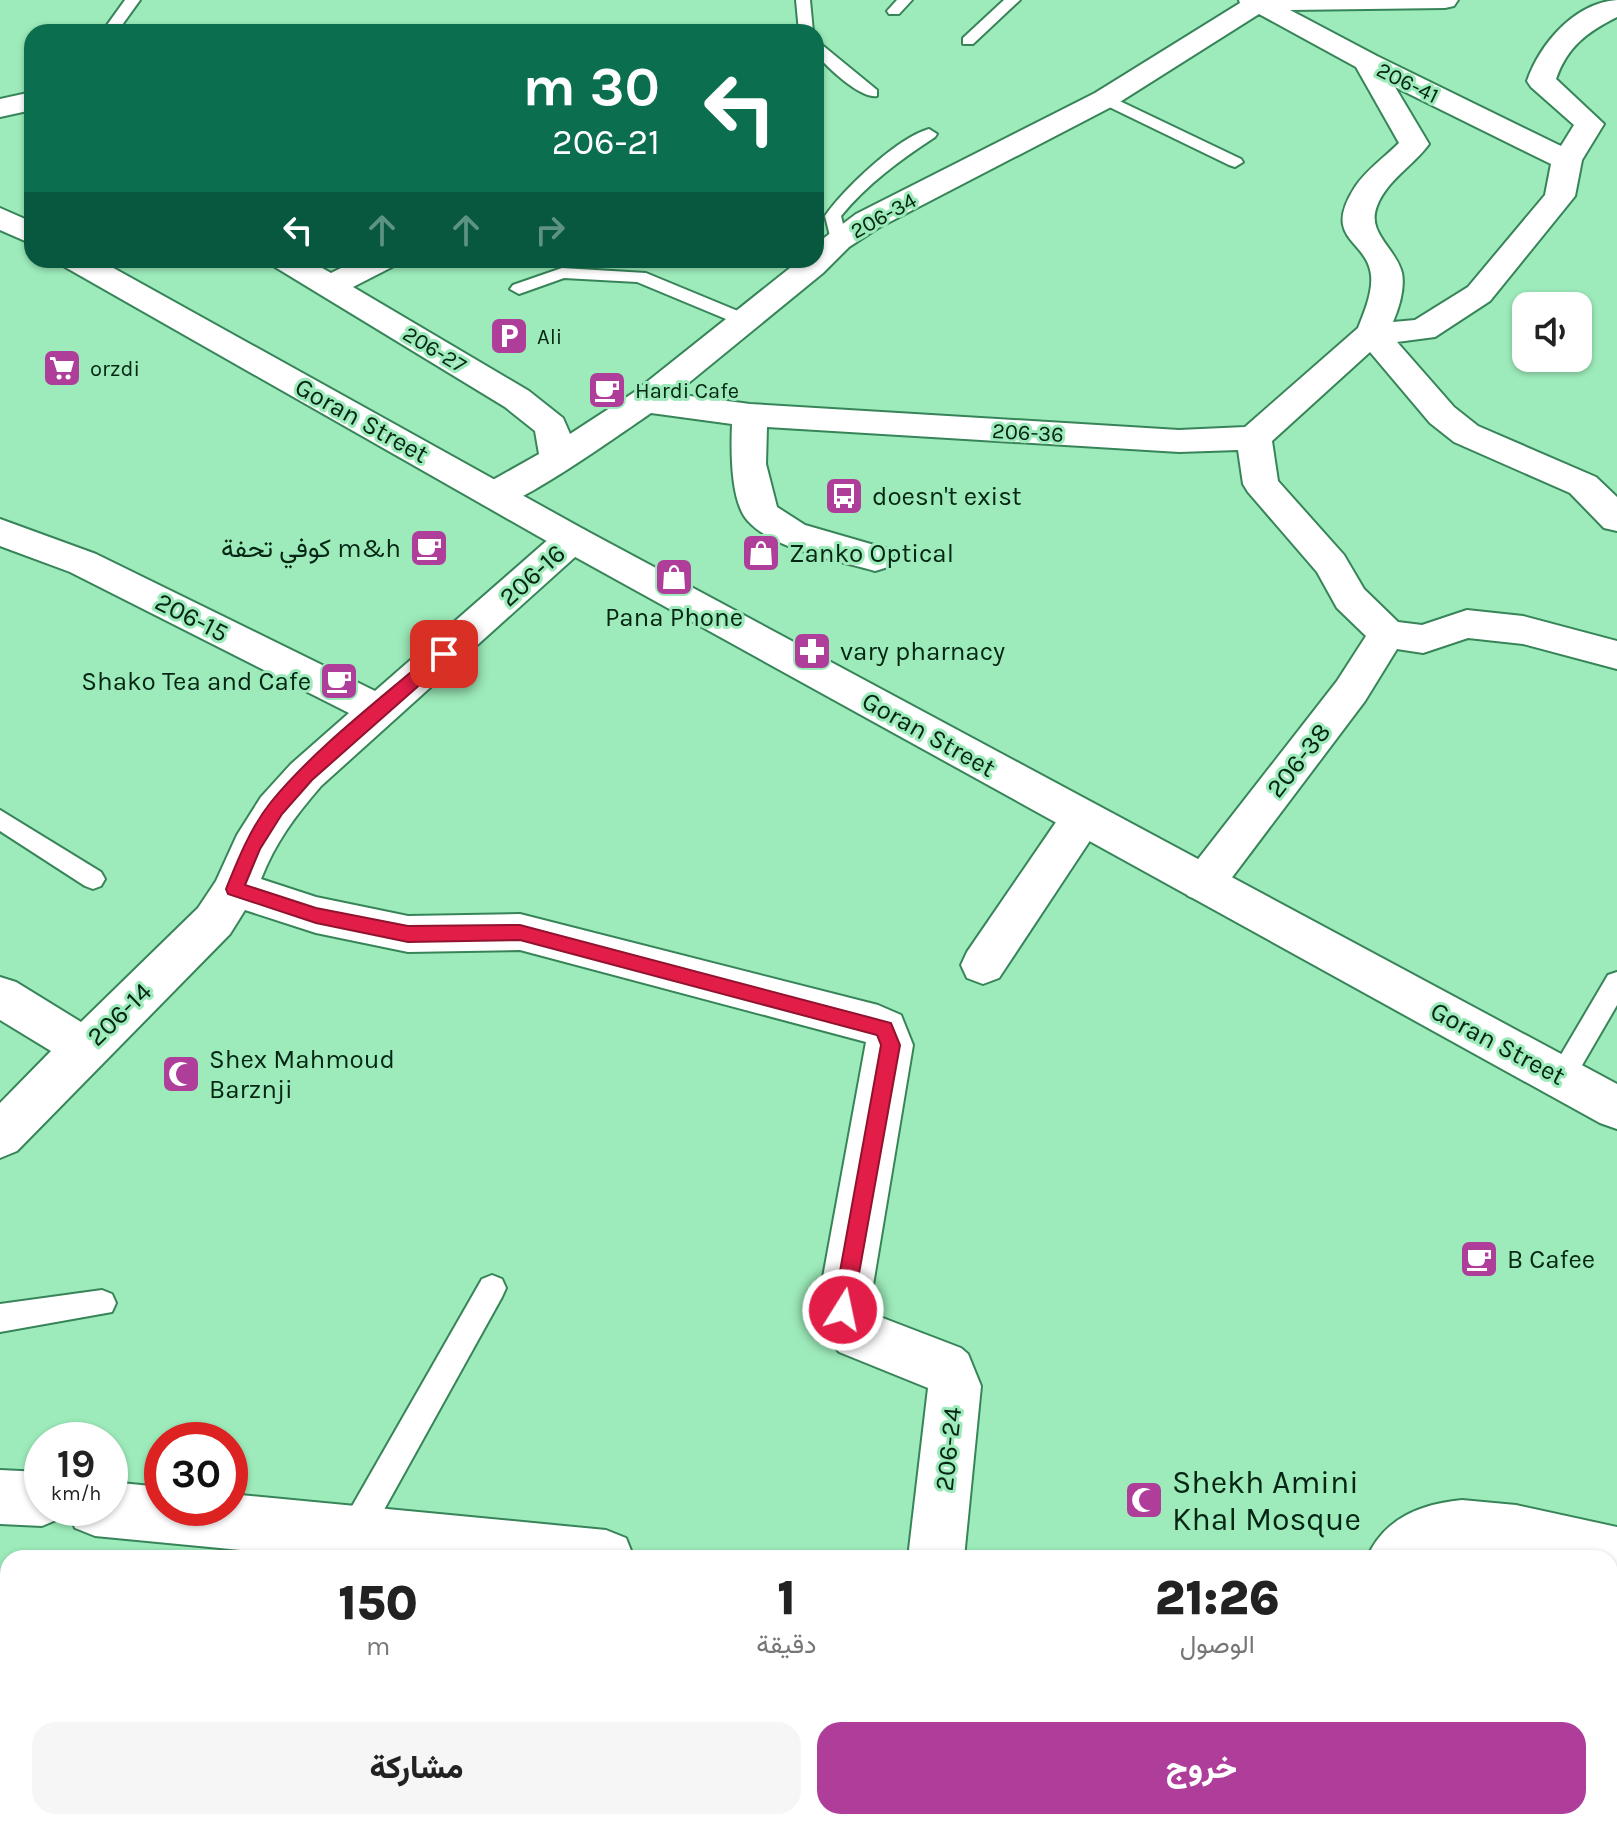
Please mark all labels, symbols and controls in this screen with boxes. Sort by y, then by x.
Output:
text: 30 m [522,54,660,119]
icon: left [688,56,792,160]
street label: 206-41 [1372,57,1443,109]
text: 206-21 [552,121,660,163]
street label: 206-34 [846,187,921,245]
icon: left [276,208,320,252]
icon: ahead [360,208,404,252]
icon: ahead [444,208,488,252]
icon: right [528,208,572,252]
map controls [1512,292,1592,372]
button: sound [1512,292,1592,372]
parking icon: Ali [488,315,530,357]
street label: 206-27 [398,321,471,379]
place label: Ali [537,324,562,350]
supermarket icon: orzdi [41,347,83,389]
place label: orzdi [90,356,140,382]
cafe icon: Hardi Cafe [586,369,628,411]
street label: Goran Street [290,371,434,470]
place label: Hardi Cafe [635,378,739,404]
street label: 206-36 [991,418,1064,448]
bus stop icon: doesn't exist [823,475,865,517]
place label: doesn't exist [872,481,1022,512]
cafe icon: كوفي تحفة m&h [408,527,450,569]
shop icon: Zanko Optical [740,532,782,574]
place label: كوفي تحفة m&h [221,533,401,569]
street label: 206-16 [493,538,572,613]
place label: Zanko Optical [789,538,954,569]
shop icon: Pana Phone [653,556,695,598]
street label: 206-15 [150,586,233,649]
place label: Pana Phone [605,602,743,633]
pin [410,620,478,688]
pharmacy icon: vary pharnacy [791,630,833,672]
icon: arrive [422,632,466,676]
place label: vary pharnacy [840,636,1005,667]
cafe icon: Shako Tea and Cafe [318,660,360,702]
place label: Shako Tea and Cafe [81,666,311,697]
street label: Goran Street [857,685,1001,784]
street label: 206-38 [1260,717,1337,804]
street label: 206-14 [81,976,158,1052]
street label: Goran Street [1425,995,1571,1092]
place label: Shex Mahmoud Barznji [209,1044,395,1105]
mosque icon: Shex Mahmoud Barznji [160,1053,202,1095]
cafe icon: B Cafee [1458,1238,1500,1280]
place label: B Cafee [1507,1244,1595,1275]
position arrow [801,1268,885,1352]
street label: 206-24 [929,1406,968,1492]
speed limit sign: 30 [144,1422,248,1526]
text: 19 [57,1440,95,1487]
place label: Shekh Amini Khal Mosque [1172,1464,1361,1538]
mosque icon: Shekh Amini Khal Mosque [1123,1479,1165,1521]
text: km/h [51,1482,101,1505]
text: 1 [777,1570,796,1626]
text: 21:26 [1155,1570,1280,1626]
text: 150 [338,1575,418,1631]
text: دقيقة [756,1629,816,1660]
text: الوصول [1180,1629,1255,1660]
text: m [366,1631,390,1662]
button: مشاركة [32,1722,801,1814]
button: خروج [817,1722,1586,1814]

